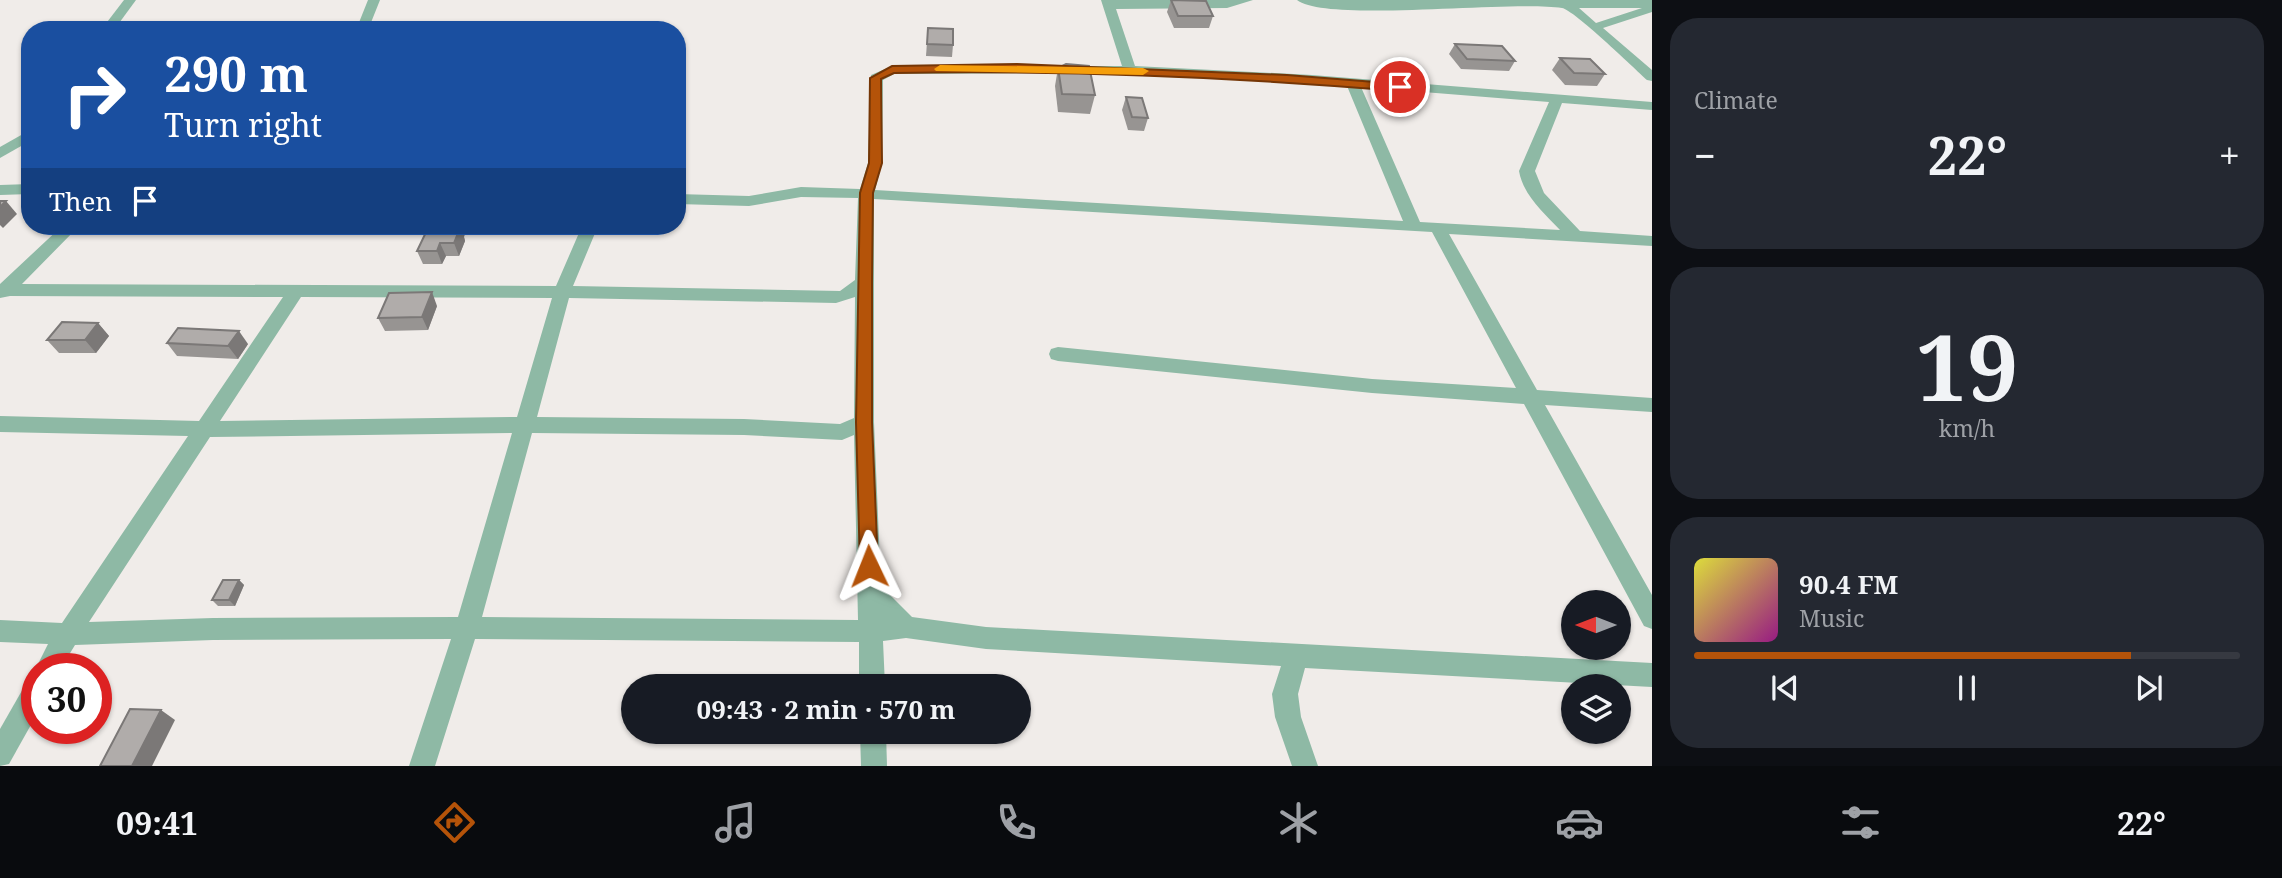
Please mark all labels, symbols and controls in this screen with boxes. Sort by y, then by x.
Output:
text: 290 m [164,40,308,106]
icon: right [49,49,140,140]
pin [1370,57,1430,117]
icon: arrive [1381,68,1419,106]
text: Climate [1694,84,1778,116]
text: Turn right [164,103,322,146]
text: 22° [1928,119,2007,190]
text: − [1694,129,1716,181]
text: + [2219,129,2240,181]
icon: arrive [126,182,164,220]
text: Then [49,183,112,219]
text: 19 [1916,304,2018,428]
text: km/h [1939,412,1995,444]
position arrow [832,529,906,603]
text: 90.4 FM [1799,566,1898,602]
north arrow [1561,590,1631,660]
map controls [1561,590,1631,744]
text: Music [1799,602,1864,634]
speed limit sign: 30 [21,653,112,744]
icon: previous [1766,669,1804,707]
icon: pause [1948,669,1986,707]
icon: next [2130,669,2168,707]
button: layers [1561,674,1631,744]
text: 09:43 · 2 min · 570 m [696,691,956,727]
icon: directions [430,798,479,847]
icon: music [711,798,760,847]
icon: phone [992,798,1041,847]
icon: climate [1274,798,1323,847]
icon: car [1555,798,1604,847]
icon: filters [1836,798,1885,847]
text: 09:41 [116,801,198,844]
text: 22° [2117,801,2166,844]

